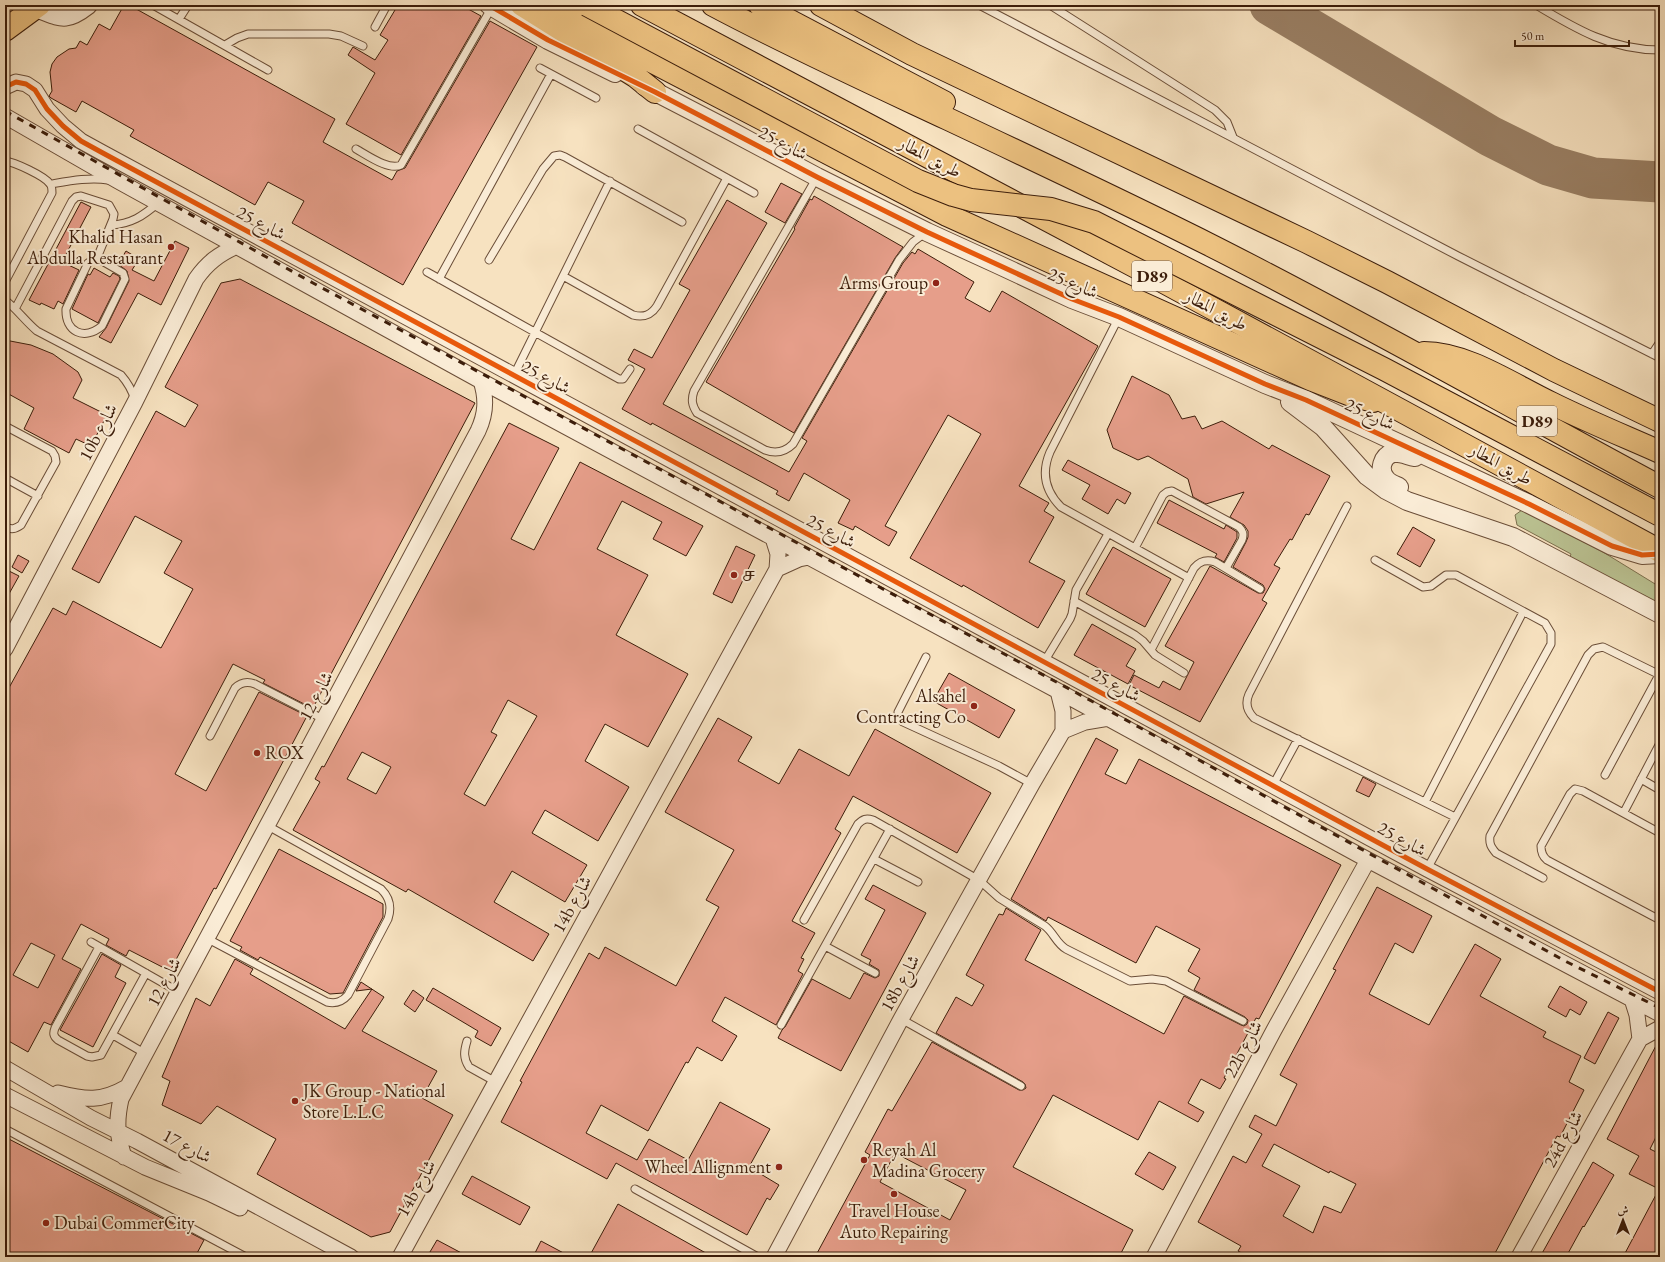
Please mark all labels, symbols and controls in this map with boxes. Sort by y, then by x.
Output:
scale bar [1515,22,1629,48]
text: 50 m [1521,28,1545,44]
street label: شارع 25 [753,120,812,168]
street label: طريق المطار [893,129,966,184]
street label: شارع 25 [231,200,290,248]
place label: Khalid Hasan Abdulla Restaurant [26,225,163,269]
marker: Khalid Hasan Abdulla Restaurant [166,242,176,252]
road number: D89 [1132,261,1172,291]
street label: شارع 25 [1043,262,1102,307]
place label: Arms Group [838,271,928,294]
marker: Arms Group [931,278,941,288]
street label: طريق المطار [1179,282,1252,337]
street label: شارع 25 [516,354,575,402]
street label: شارع 25 [1340,392,1399,439]
street label: 10b شارع [73,399,126,466]
road number: D89 [1517,406,1557,436]
street label: طريق المطار [1464,436,1537,491]
street label: شارع 25 [801,508,860,556]
place label: ச [742,563,755,586]
marker: ச [729,570,739,580]
street label: شارع 25 [1086,662,1145,710]
street label: شارع 12 [293,667,341,726]
place label: Alsahel Contracting Co [856,684,966,728]
marker: Alsahel Contracting Co [969,701,979,711]
place label: ROX [265,741,304,764]
marker: ROX [252,748,262,758]
street label: شارع 25 [1372,816,1431,865]
street label: 14b شارع [547,871,600,938]
street label: 18b شارع [875,950,928,1017]
street label: شارع 12 [141,953,189,1012]
street label: 22b شارع [1218,1016,1271,1083]
place label: JK Group - National Store L.L.C [301,1079,445,1123]
marker: JK Group - National Store L.L.C [290,1096,300,1106]
street label: 24d شارع [1538,1106,1591,1173]
street label: شارع 17 [157,1123,216,1171]
place label: Reyah Al Madina Grocery [872,1138,985,1182]
street label: 14b شارع [391,1155,444,1222]
place label: Wheel Allignment [644,1155,771,1178]
marker: Reyah Al Madina Grocery [859,1155,869,1165]
marker: Wheel Allignment [774,1162,784,1172]
marker: Travel House Auto Repairing [889,1189,899,1199]
place label: Travel House Auto Repairing [839,1199,948,1243]
north arrow [1603,1200,1643,1240]
text: ش [1618,1203,1629,1217]
place label: Dubai CommerCity [54,1211,195,1234]
marker: Dubai CommerCity [41,1218,51,1228]

